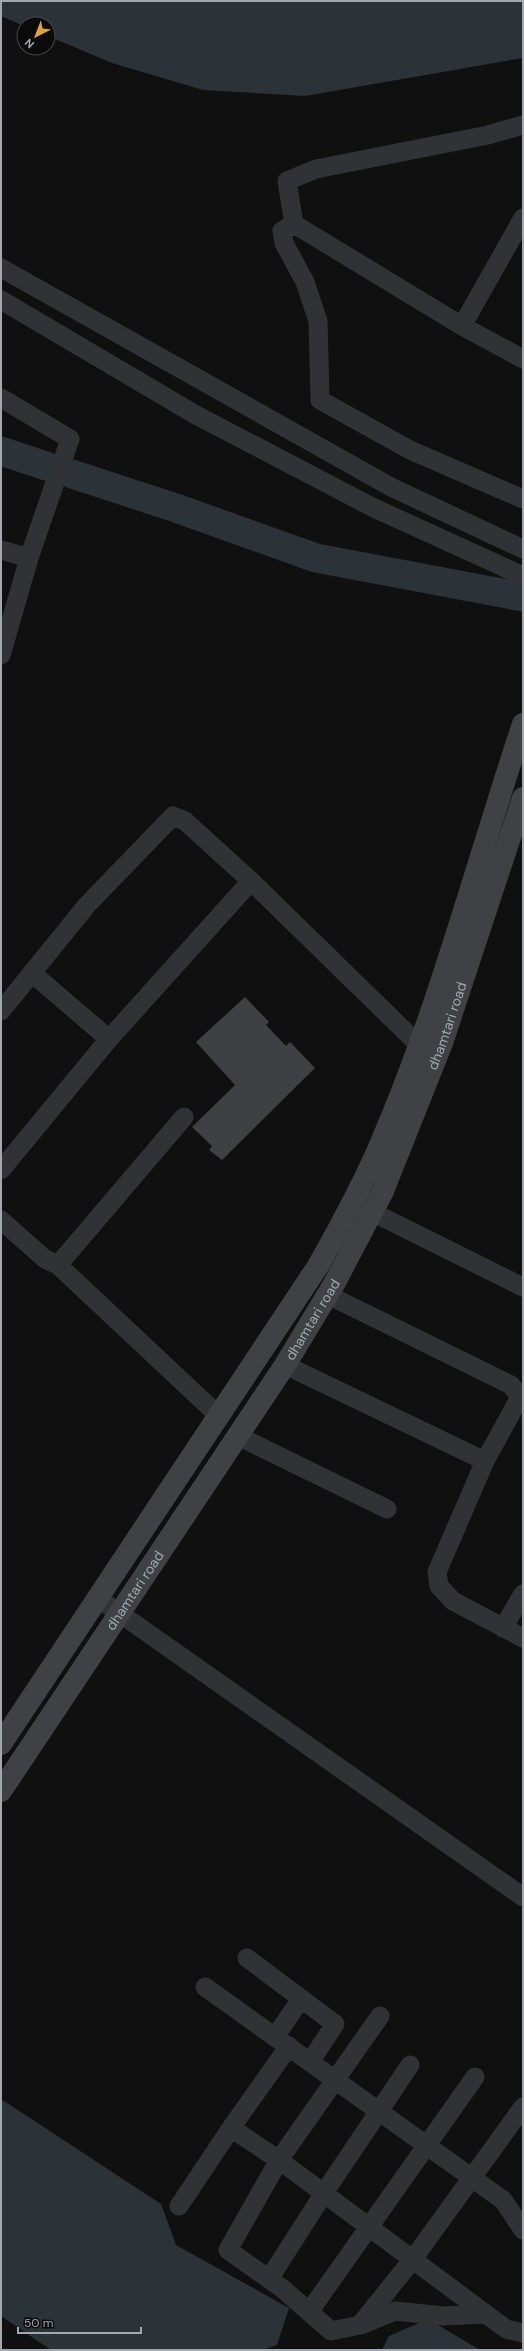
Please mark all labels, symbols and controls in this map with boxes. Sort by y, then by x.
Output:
north arrow [16,16,56,56]
text: N [22,36,37,51]
street label: dhamtari road [423,979,471,1072]
street label: dhamtari road [281,1276,344,1364]
street label: dhamtari road [102,1547,168,1634]
scale bar [18,2309,141,2335]
text: 50 m [24,2315,53,2331]

